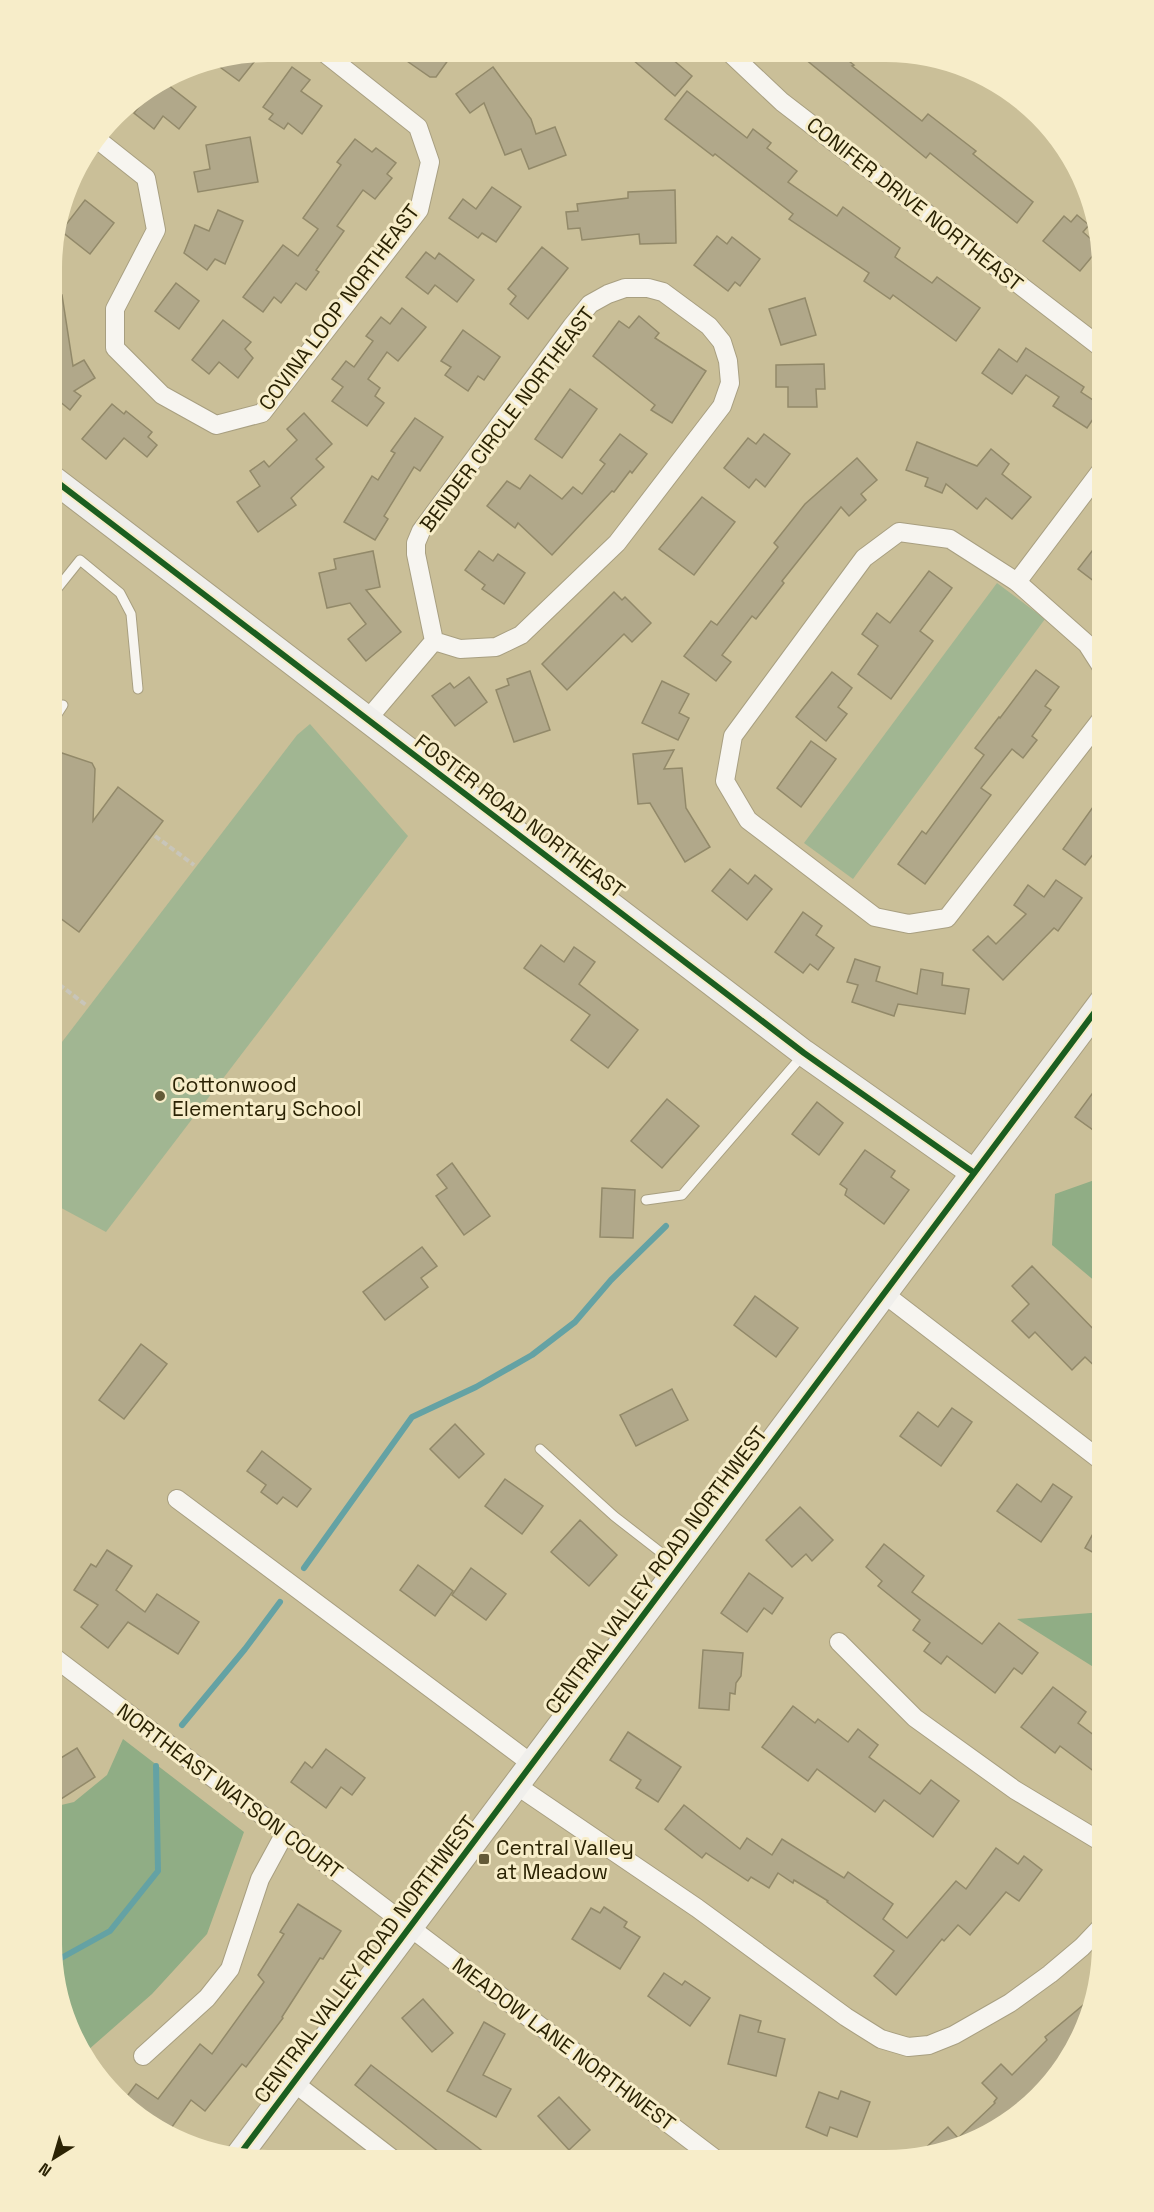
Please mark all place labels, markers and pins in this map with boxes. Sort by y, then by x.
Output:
place label: Cottonwood Elementary School [172,1071,362,1122]
marker: Cottonwood Elementary School [153,1089,167,1103]
place label: Central Valley at Meadow [496,1834,634,1885]
marker: Central Valley at Meadow [477,1852,491,1866]

